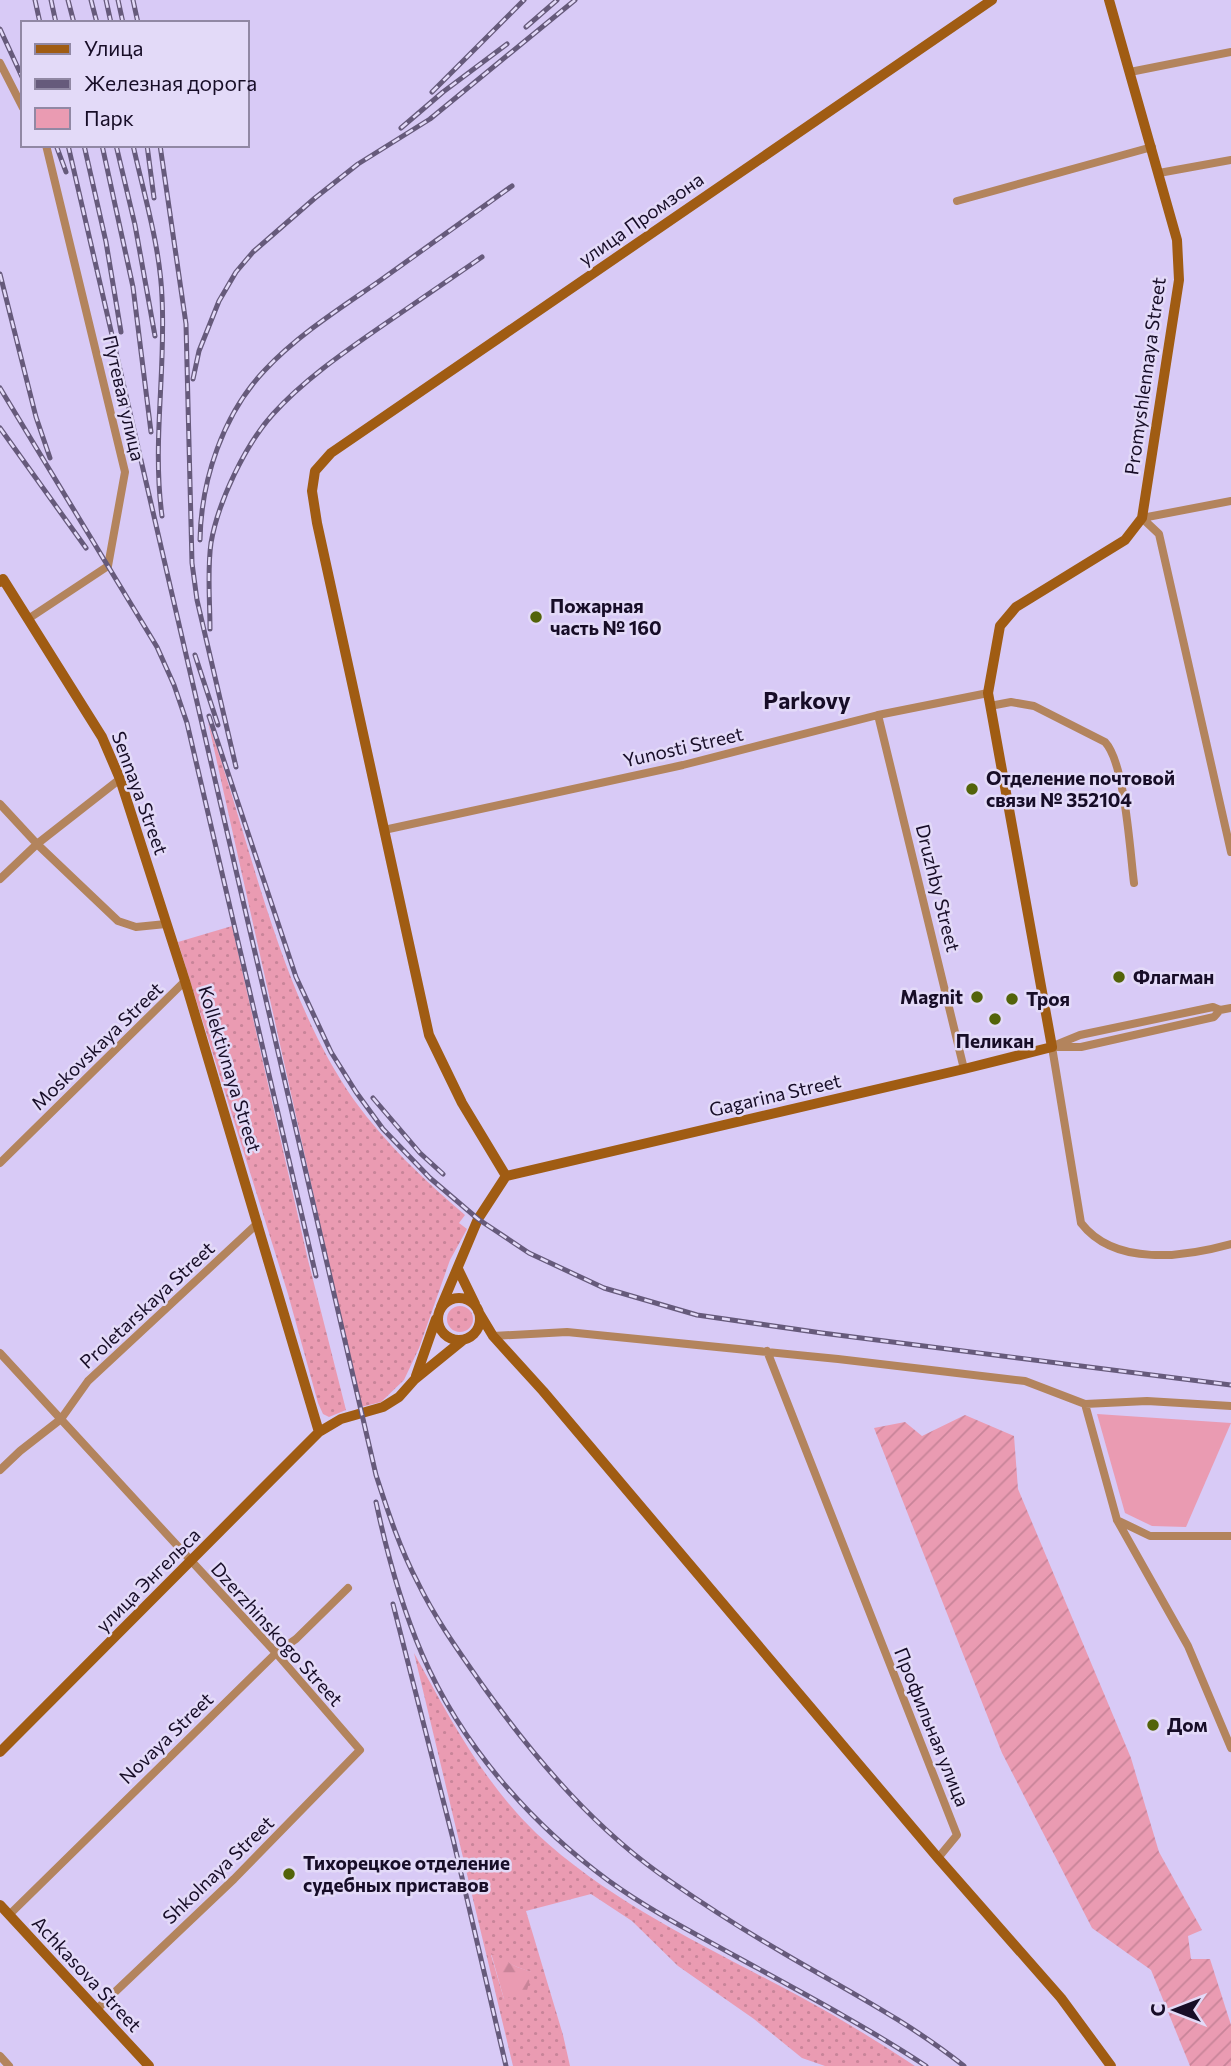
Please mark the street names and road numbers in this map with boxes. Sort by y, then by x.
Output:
street label: улица Промзона [574,167,707,270]
street label: Promyshlennaya Street [1119,275,1170,476]
street label: Путевая улица [99,333,150,463]
street label: Yunosti Street [621,721,745,771]
street label: Sennaya Street [108,728,174,858]
street label: Druzhby Street [912,822,966,954]
street label: Moskovskaya Street [26,977,167,1114]
street label: Kollektivnaya Street [194,983,267,1155]
street label: Gagarina Street [707,1068,843,1121]
street label: Proletarskaya Street [75,1236,219,1373]
street label: улица Энгельса [91,1523,204,1636]
street label: Dzerzhinskogo Street [207,1557,348,1711]
street label: Профильная улица [890,1644,975,1810]
street label: Novaya Street [114,1687,218,1788]
street label: Shkolnaya Street [157,1811,278,1928]
street label: Achkasova Street [28,1911,147,2036]

